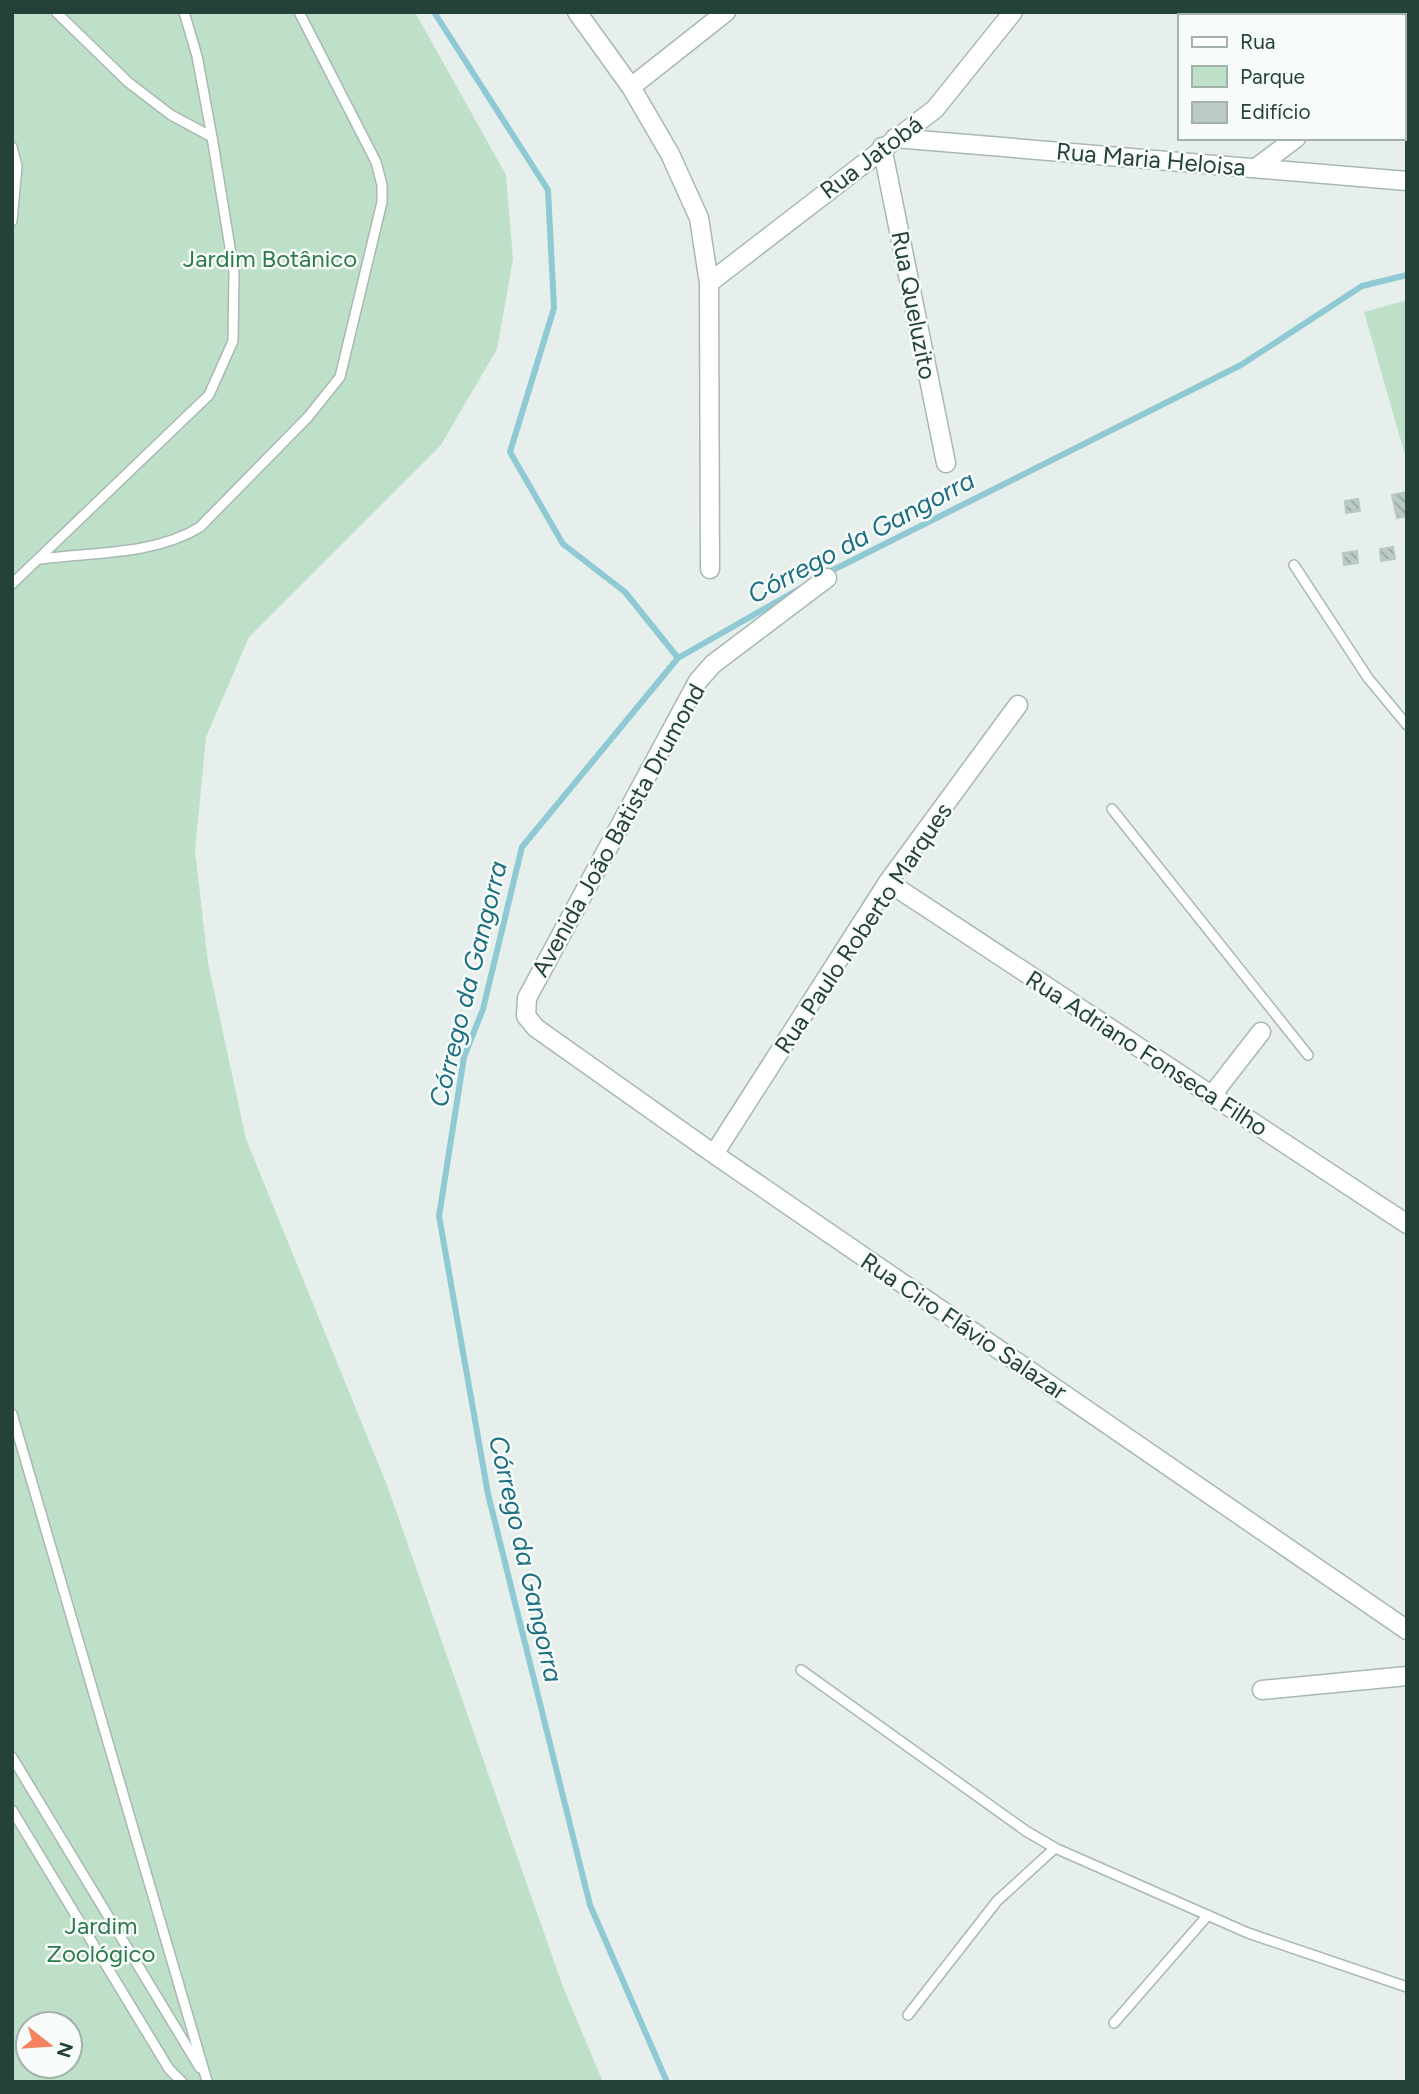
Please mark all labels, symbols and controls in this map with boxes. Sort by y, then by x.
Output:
legend [1178,14,1405,140]
text: Rua [1240,29,1276,54]
text: Parque [1240,64,1305,89]
text: Edifício [1240,99,1311,124]
street label: Rua Jatobá [814,109,928,205]
street label: Rua Maria Heloisa [1055,136,1247,182]
street label: Rua Queluzito [885,228,943,382]
park label: Jardim Botânico [183,244,357,273]
water label: Córrego da Gangorra [742,464,980,610]
street label: Avenida João Batista Drumond [525,678,711,982]
street label: Rua Paulo Roberto Marques [768,797,958,1059]
water label: Córrego da Gangorra [422,858,514,1110]
street label: Rua Adriano Fonseca Filho [1021,964,1273,1142]
street label: Rua Ciro Flávio Salazar [855,1246,1073,1406]
water label: Córrego da Gangorra [482,1432,570,1686]
park label: Jardim Zoológico [47,1911,155,1968]
north arrow [14,2010,84,2080]
text: N [52,2039,78,2060]

